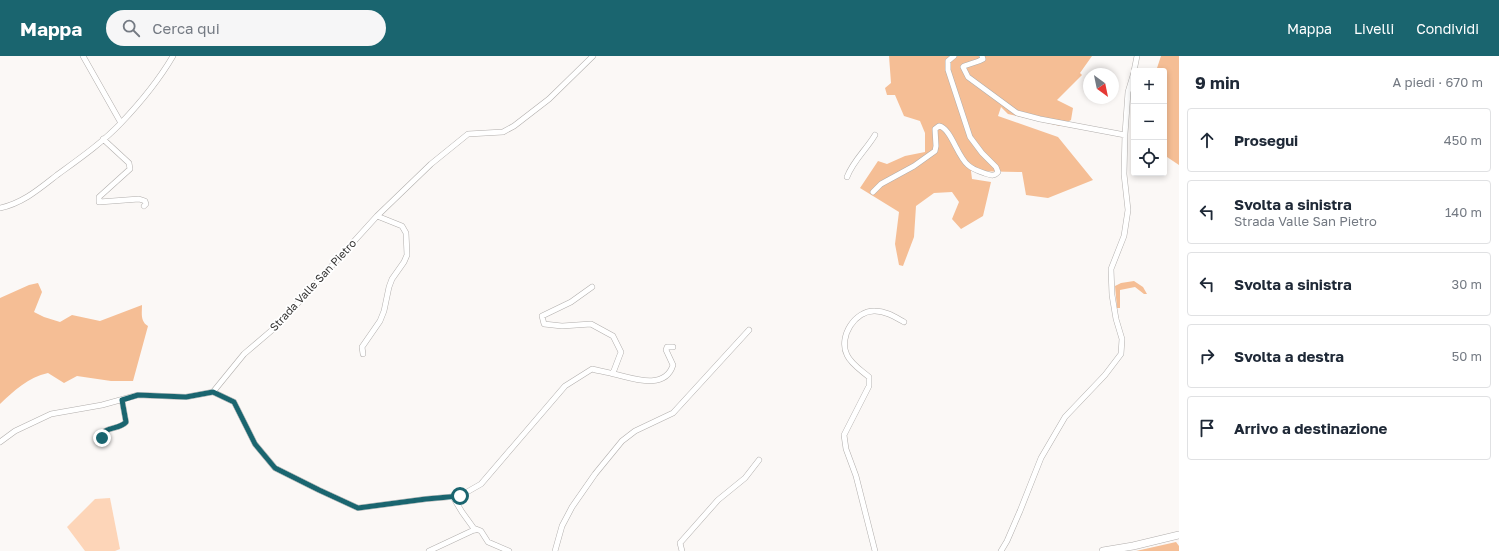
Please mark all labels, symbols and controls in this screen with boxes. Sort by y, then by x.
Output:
search box [106,10,386,46]
text: Mappa [20,17,82,40]
icon: search [120,17,142,39]
text: Cerca qui [152,19,220,37]
text: Mappa [1287,20,1332,37]
text: Livelli [1354,20,1394,37]
text: Condividi [1416,20,1479,37]
north arrow [1083,68,1119,104]
map controls [1131,68,1167,176]
button: + [1131,68,1167,104]
text: 9 min [1195,72,1240,93]
text: A piedi · 670 m [1393,74,1483,90]
button: − [1131,104,1167,140]
icon: ahead [1196,129,1218,151]
text: Prosegui [1234,131,1298,149]
text: 450 m [1444,132,1482,148]
button: locate [1131,140,1167,176]
text: Svolta a sinistra [1234,195,1352,213]
icon: left [1196,201,1218,223]
text: 140 m [1445,204,1482,220]
text: Strada Valle San Pietro [1234,213,1377,229]
street label: Strada Valle San Pietro [267,236,359,333]
icon: left [1196,273,1218,295]
text: Svolta a sinistra [1234,275,1352,293]
text: 30 m [1452,276,1482,292]
icon: right [1196,345,1218,367]
text: Svolta a destra [1234,347,1344,365]
text: 50 m [1452,348,1482,364]
icon: arrive [1196,417,1218,439]
text: Arrivo a destinazione [1234,419,1387,437]
route end [93,429,111,447]
route start [451,487,469,505]

